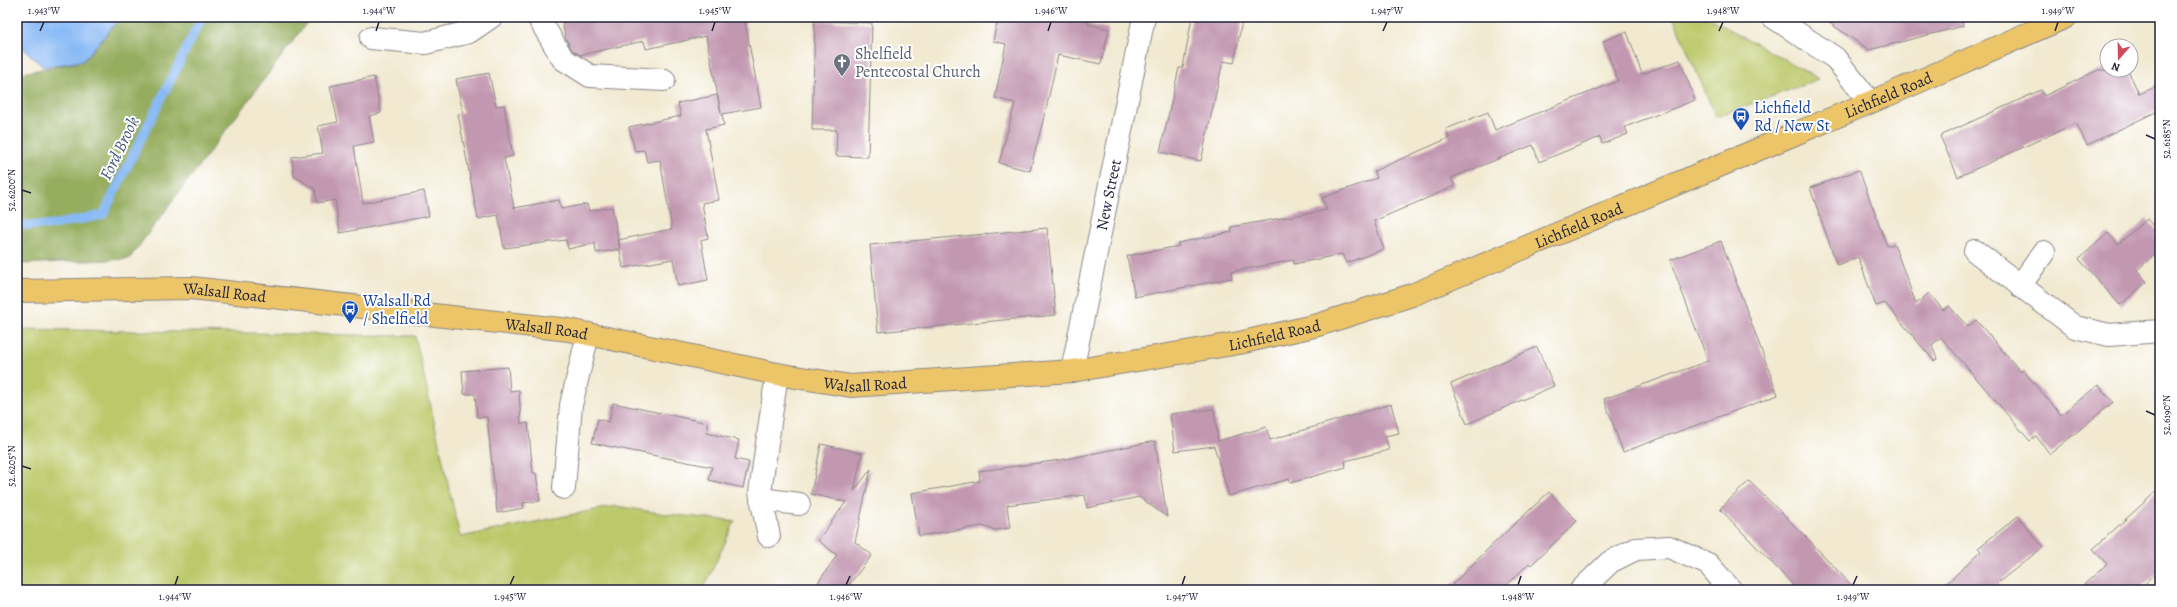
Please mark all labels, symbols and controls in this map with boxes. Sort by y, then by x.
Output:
text: 1.943°W [28,4,61,17]
text: 1.944°W [363,4,396,17]
text: 1.945°W [699,4,732,17]
text: 1.946°W [1035,4,1068,17]
text: 1.947°W [1371,4,1404,17]
text: 1.948°W [1707,4,1740,17]
text: 1.949°W [2042,4,2075,17]
north arrow [2099,38,2139,78]
place label: Shelfield Pentecostal Church [855,43,981,83]
church icon: Shelfield Pentecostal Church [832,52,852,77]
text: N [2109,59,2122,75]
street label: Lichfield Road [1841,67,1936,124]
place label: Lichfield Rd / New St [1754,97,1830,137]
bus stop icon: Lichfield Rd / New St [1731,106,1751,131]
water label: Ford Brook [94,112,145,184]
text: 52.6185°N [2160,119,2173,159]
street label: New Street [1091,157,1127,232]
text: 52.6200°N [5,169,18,211]
street label: Lichfield Road [1531,197,1627,254]
street label: Walsall Road [182,278,268,308]
place label: Walsall Rd / Shelfield [362,290,431,330]
bus stop icon: Walsall Rd / Shelfield [340,299,360,324]
street label: Walsall Road [503,313,590,346]
street label: Lichfield Road [1227,315,1323,357]
street label: Walsall Road [821,372,908,398]
text: 52.6190°N [2160,395,2173,435]
text: 52.6205°N [5,445,18,487]
text: 1.944°W [159,590,192,603]
text: 1.945°W [494,590,527,603]
text: 1.946°W [830,590,863,603]
text: 1.947°W [1166,590,1199,603]
text: 1.948°W [1502,590,1535,603]
text: 1.949°W [1837,590,1870,603]

